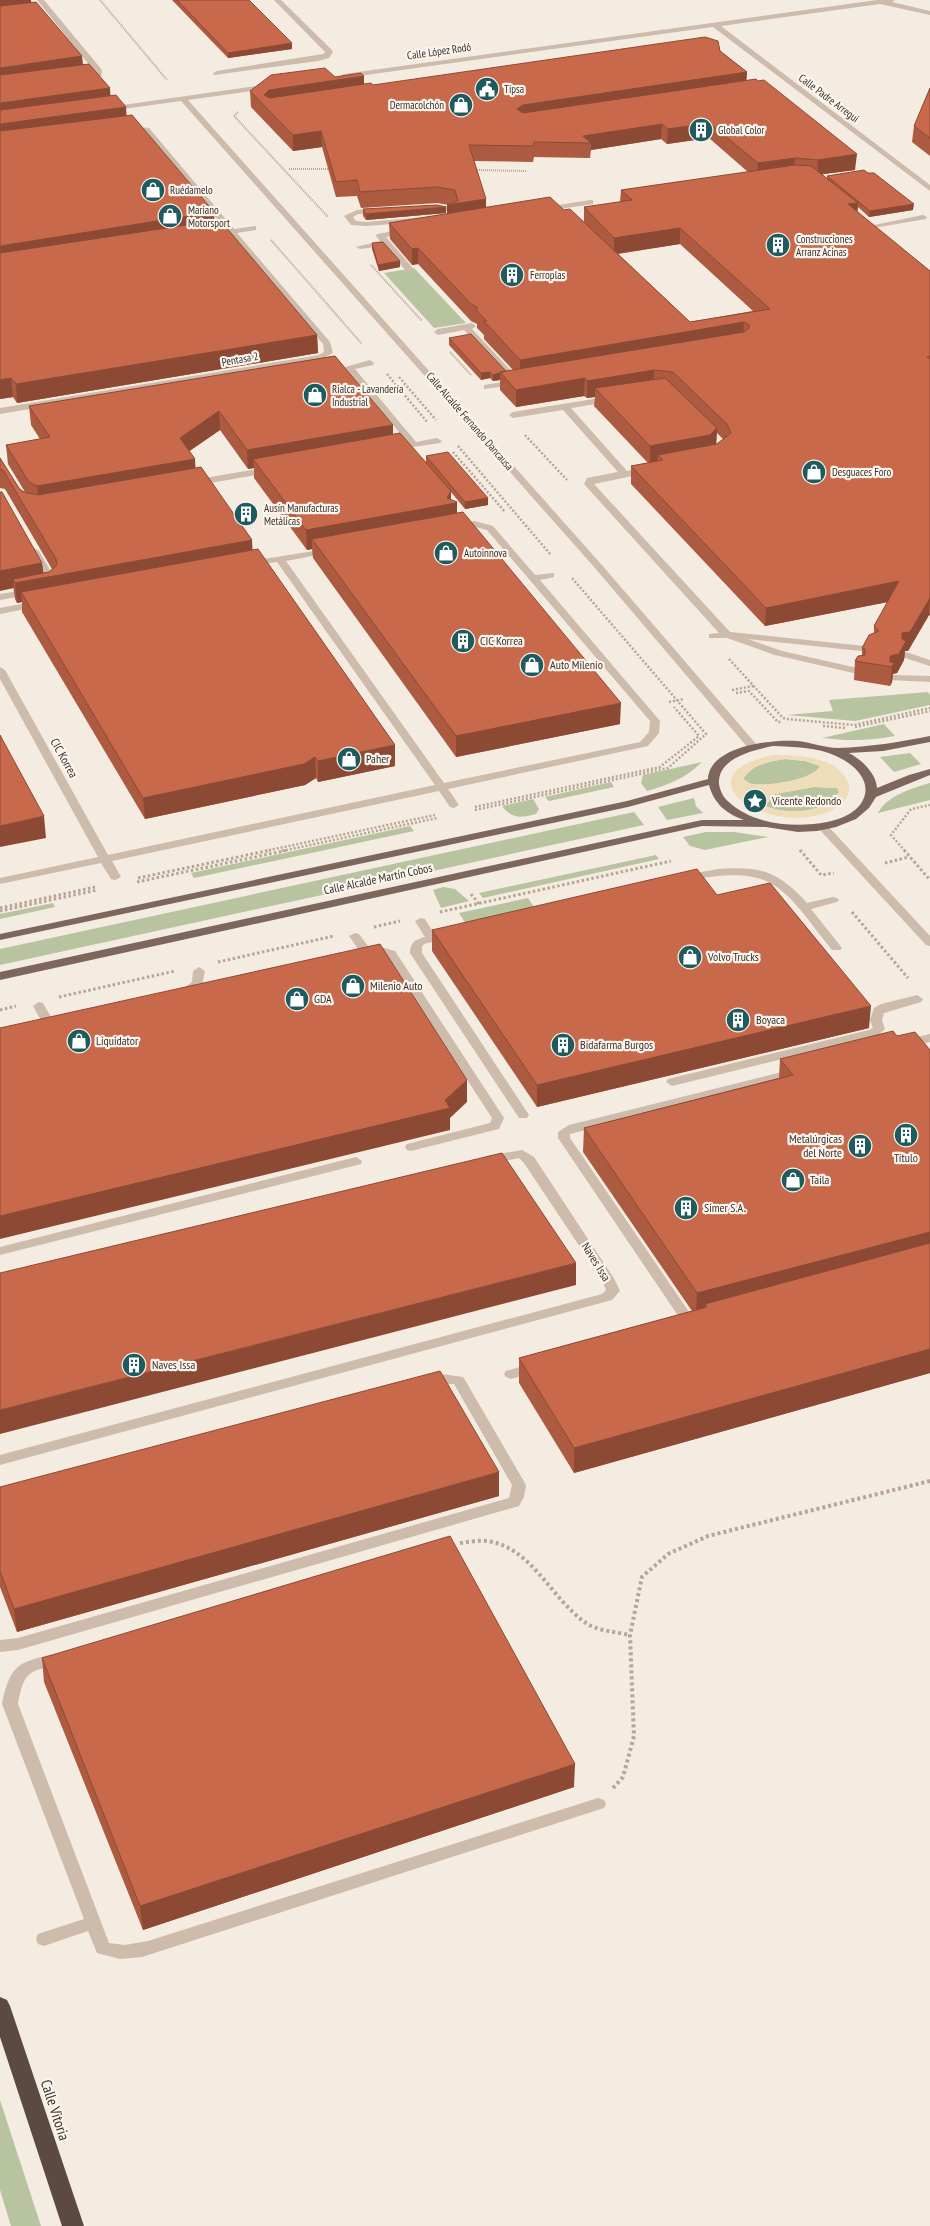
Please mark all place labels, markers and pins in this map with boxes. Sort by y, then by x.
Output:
public building icon: Tipsa [474,76,500,102]
place label: Tipsa [504,82,524,96]
shop icon: Dermacolchón [448,92,474,118]
place label: Dermacolchón [390,98,444,112]
building icon: Global Color [688,117,714,143]
place label: Global Color [718,123,765,137]
shop icon: Ruédamelo [140,177,166,203]
place label: Ruédamelo [170,183,213,197]
shop icon: Mariano Motorsport [157,203,183,229]
place label: Mariano Motorsport [188,203,230,230]
building icon: Construcciones Arranz Acinas [765,232,791,258]
place label: Construcciones Arranz Acinas [796,232,853,259]
building icon: Ferroplas [499,262,525,288]
place label: Ferroplas [530,268,566,282]
shop icon: Rialca - Lavandería Industrial [302,382,328,408]
place label: Rialca - Lavandería Industrial [332,382,403,409]
shop icon: Desguaces Foro [801,459,827,485]
place label: Desguaces Foro [832,465,892,479]
building icon: Ausín Manufacturas Metálicas [233,501,259,527]
place label: Ausín Manufacturas Metálicas [264,501,339,528]
shop icon: Autoinnova [433,540,459,566]
place label: Autoinnova [464,546,507,560]
building icon: CIC Korrea [450,628,476,654]
place label: CIC Korrea [480,633,523,648]
shop icon: Auto Milenio [519,652,545,678]
place label: Auto Milenio [550,657,603,672]
shop icon: Paher [336,746,362,772]
place label: Paher [366,751,390,766]
place icon: Vicente Redondo [742,788,768,814]
place label: Vicente Redondo [771,793,841,808]
shop icon: Volvo Trucks [677,944,703,970]
place label: Volvo Trucks [707,949,759,964]
shop icon: Milenio Auto [340,973,366,999]
place label: Milenio Auto [370,978,423,993]
shop icon: GDA [284,986,310,1012]
place label: GDA [314,991,332,1006]
building icon: Boyaca [725,1007,751,1033]
place label: Boyaca [756,1012,785,1027]
shop icon: Liquidator [66,1028,92,1054]
building icon: Bidafarma Burgos [550,1032,576,1058]
place label: Liquidator [96,1033,139,1048]
place label: Bidafarma Burgos [580,1037,653,1052]
building icon: Título [893,1122,919,1148]
place label: Metalúrgicas del Norte [789,1131,842,1160]
building icon: Metalúrgicas del Norte [847,1133,873,1159]
place label: Título [894,1150,918,1165]
shop icon: Taila [780,1167,806,1193]
place label: Taila [810,1172,830,1187]
building icon: Simer S.A. [673,1195,699,1221]
place label: Simer S.A. [704,1200,746,1215]
building icon: Naves Issa [121,1352,147,1378]
place label: Naves Issa [152,1357,195,1372]

